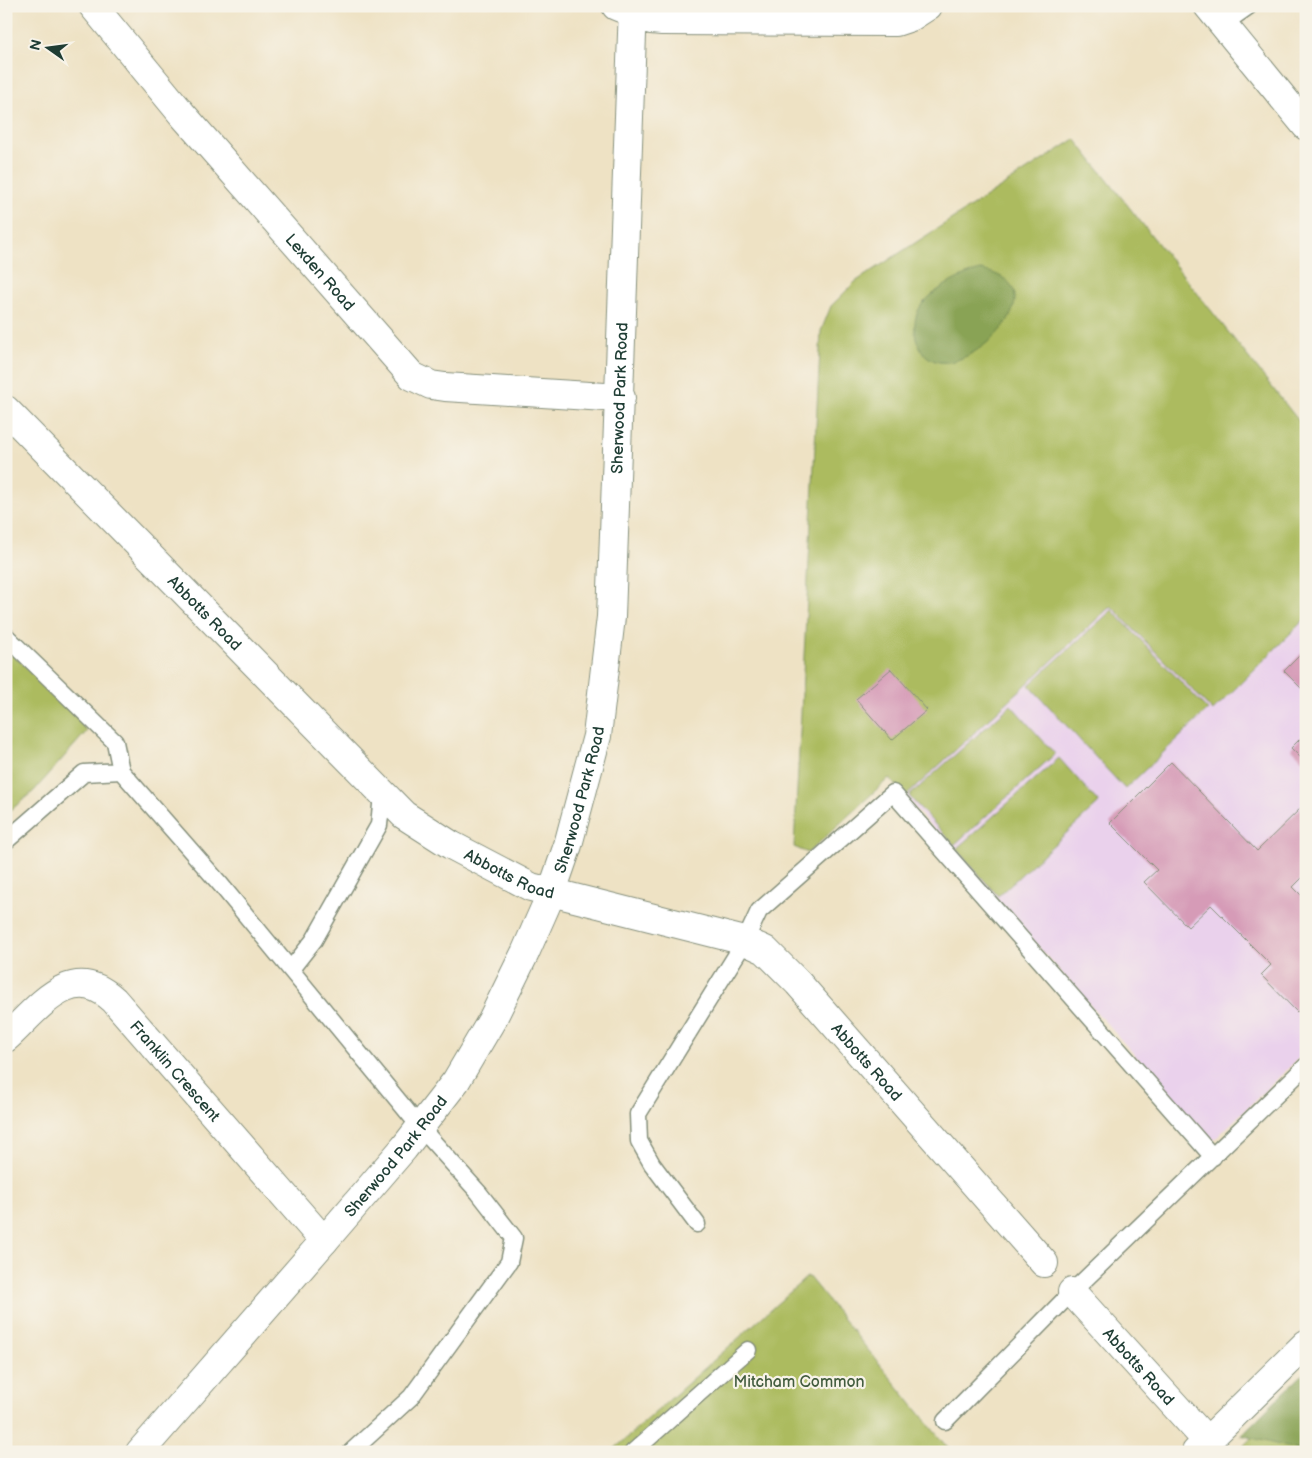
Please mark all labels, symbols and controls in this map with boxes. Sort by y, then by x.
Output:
north arrow [22,22,72,72]
text: N [26,38,45,52]
street label: Lexden Road [281,231,358,315]
street label: Sherwood Park Road [608,322,633,474]
street label: Abbotts Road [163,572,245,655]
street label: Sherwood Park Road [551,726,609,876]
street label: Abbotts Road [461,846,556,903]
street label: Franklin Crescent [125,1017,224,1126]
street label: Abbotts Road [827,1020,905,1106]
street label: Sherwood Park Road [341,1093,452,1221]
street label: Abbotts Road [1098,1325,1178,1410]
park label: Mitcham Common [734,1373,865,1392]

